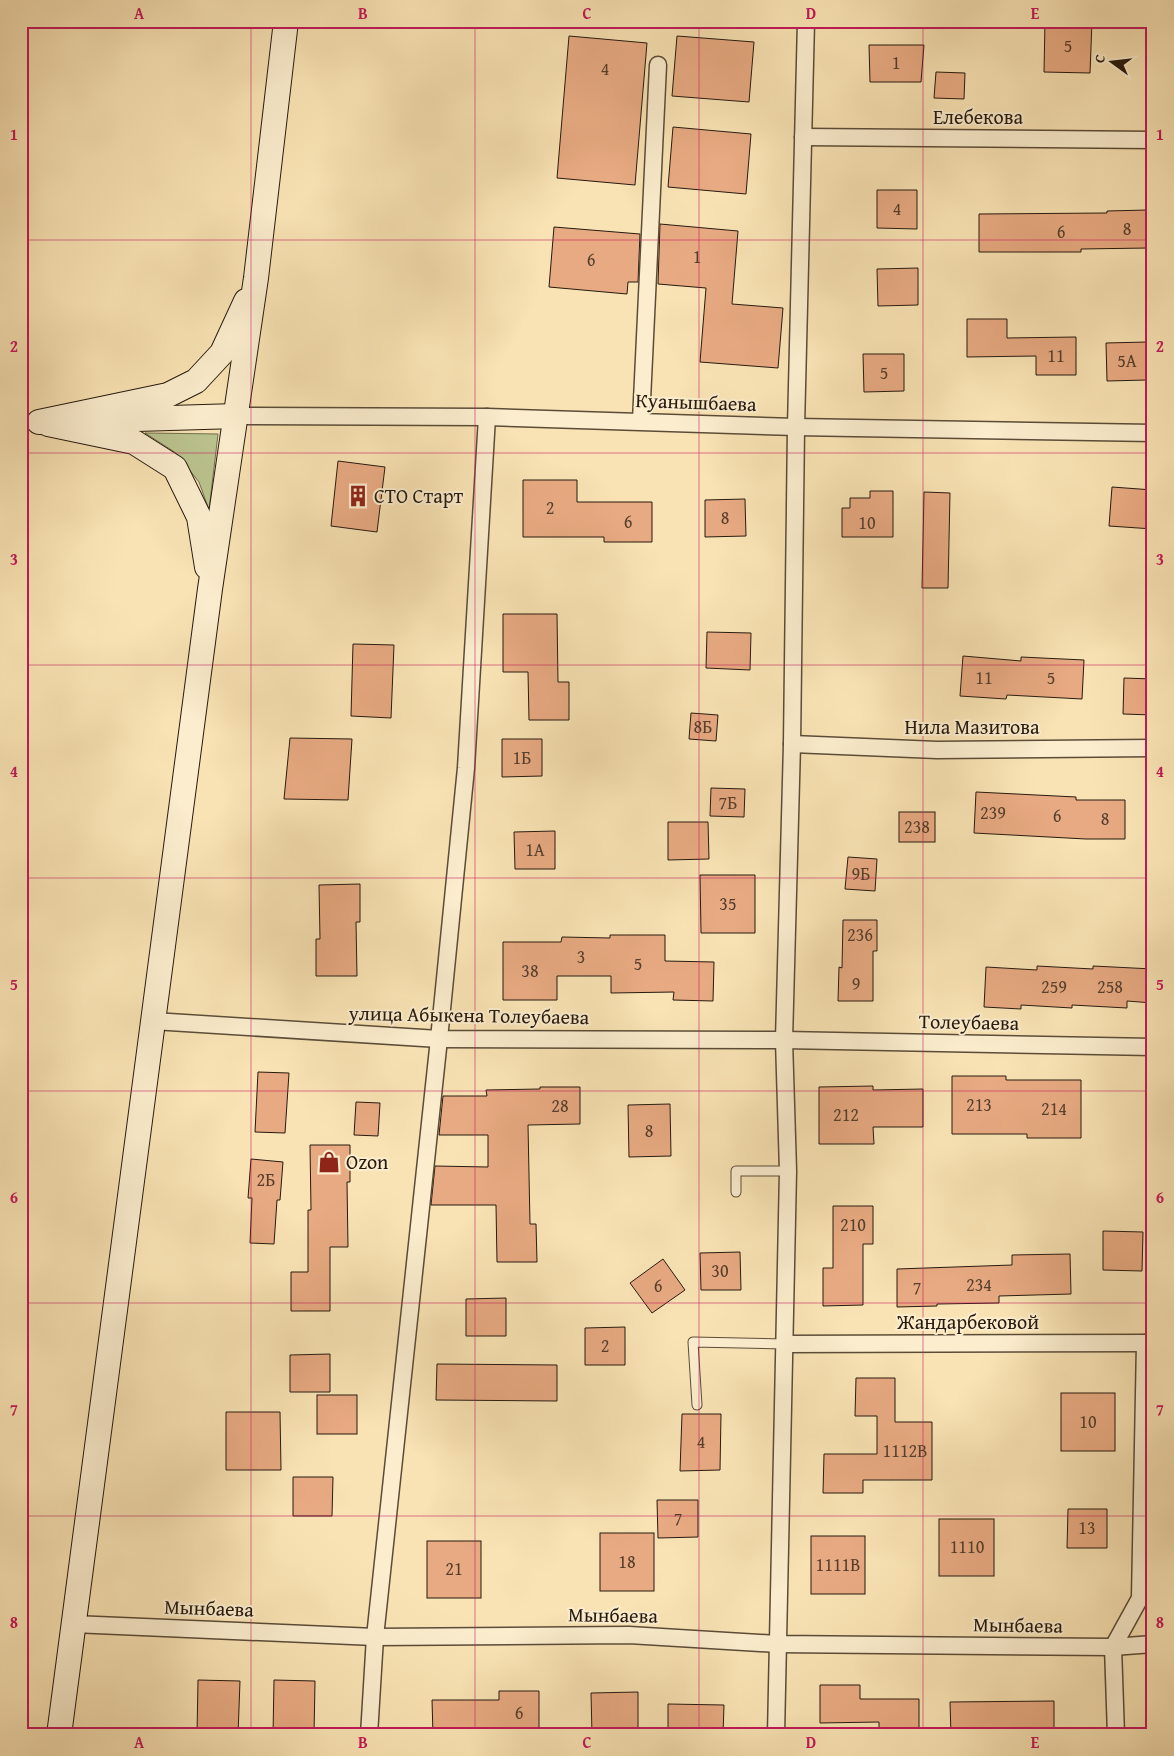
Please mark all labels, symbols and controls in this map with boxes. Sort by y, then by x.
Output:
text: A [134,1,145,25]
text: B [358,1,368,25]
text: C [582,1,592,25]
text: D [806,1,816,25]
text: E [1031,1,1040,25]
house number: 5 [1064,32,1072,59]
north arrow [1086,38,1136,88]
house number: 1 [892,49,900,76]
text: С [1089,52,1110,65]
house number: 4 [601,55,609,82]
street label: Елебекова [933,102,1024,131]
text: 1 [10,122,18,146]
text: 1 [1156,122,1164,146]
house number: 4 [893,195,901,222]
house number: 8 [1123,215,1131,242]
house number: 6 [1057,218,1065,245]
house number: 1 [693,243,701,270]
house number: 6 [587,246,595,273]
text: 2 [10,334,18,358]
text: 2 [1156,334,1164,358]
house number: 11 [1047,342,1065,369]
house number: 5А [1117,347,1137,374]
house number: 5 [880,359,888,386]
street label: Куанышбаева [635,385,758,418]
place label: СТО Старт [374,481,463,510]
building icon: СТО Старт [345,483,371,509]
house number: 2 [546,494,554,521]
house number: 8 [721,504,729,531]
house number: 6 [624,508,632,535]
house number: 10 [858,509,876,536]
text: 3 [10,547,18,571]
text: 3 [1156,547,1164,571]
house number: 11 [975,664,993,691]
house number: 5 [1047,664,1055,691]
street label: Нила Мазитова [904,712,1040,741]
house number: 8Б [694,713,712,740]
house number: 1Б [513,744,531,771]
text: 4 [10,759,18,783]
text: 4 [1156,759,1164,783]
house number: 7Б [719,789,737,816]
house number: 239 [980,799,1006,826]
house number: 6 [1053,802,1061,829]
house number: 8 [1101,805,1109,832]
house number: 238 [904,813,930,840]
house number: 1А [525,836,545,863]
house number: 9Б [852,860,870,887]
house number: 35 [719,890,737,917]
house number: 236 [847,921,873,948]
house number: 3 [577,943,585,970]
house number: 5 [634,950,642,977]
house number: 38 [521,957,539,984]
house number: 9 [852,970,860,997]
text: 5 [10,972,18,996]
text: 5 [1156,972,1164,996]
house number: 259 [1041,973,1067,1000]
house number: 258 [1097,973,1123,1000]
street label: улица Абыкена Толеубаева [347,998,590,1031]
street label: Толеубаева [919,1006,1020,1037]
house number: 213 [966,1091,992,1118]
house number: 28 [551,1092,569,1119]
house number: 214 [1041,1095,1067,1122]
house number: 212 [833,1101,859,1128]
house number: 8 [645,1117,653,1144]
place label: Ozon [346,1147,388,1176]
shop icon: Ozon [316,1149,342,1175]
house number: 2Б [257,1166,275,1193]
text: 6 [10,1185,18,1209]
text: 6 [1156,1185,1164,1209]
house number: 210 [840,1211,866,1238]
house number: 30 [711,1257,729,1284]
house number: 234 [966,1271,992,1298]
house number: 6 [654,1272,662,1299]
house number: 7 [913,1274,921,1301]
street label: Жандарбековой [896,1307,1039,1336]
house number: 2 [601,1332,609,1359]
text: 7 [10,1397,18,1421]
text: 7 [1156,1397,1164,1421]
house number: 10 [1079,1408,1097,1435]
house number: 4 [697,1428,705,1455]
house number: 1112В [883,1437,927,1464]
house number: 7 [674,1505,682,1532]
house number: 13 [1078,1514,1096,1541]
house number: 1110 [950,1533,985,1560]
house number: 18 [618,1548,636,1575]
house number: 1111В [816,1551,860,1578]
house number: 21 [445,1555,463,1582]
street label: Мынбаева [164,1591,255,1624]
street label: Мынбаева [568,1599,659,1630]
street label: Мынбаева [973,1609,1064,1640]
text: 8 [10,1610,18,1634]
text: 8 [1156,1610,1164,1634]
house number: 6 [515,1699,523,1726]
text: A [134,1730,145,1754]
text: B [358,1730,368,1754]
text: C [582,1730,592,1754]
text: D [806,1730,816,1754]
text: E [1031,1730,1040,1754]

